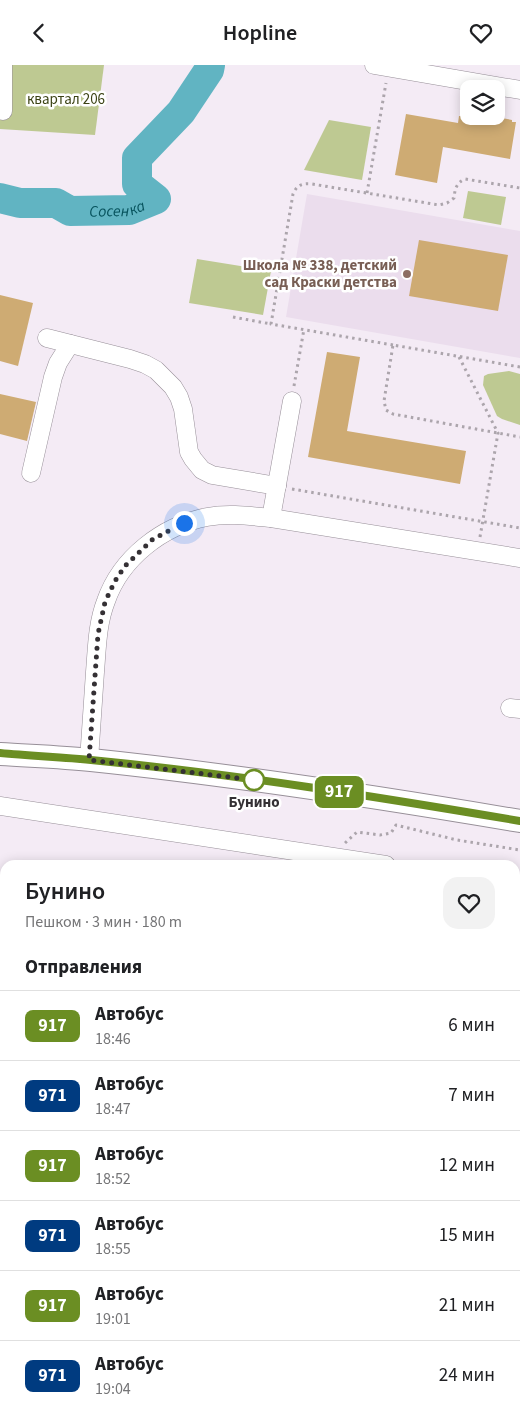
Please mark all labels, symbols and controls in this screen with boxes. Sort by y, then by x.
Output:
text: Hopline [223,17,297,49]
icon: back [25,19,53,47]
icon: heart [467,19,495,47]
map controls [460,80,505,125]
button: layers [460,80,505,125]
park label: квартал 206 [27,89,105,110]
water label: Сосенка [89,194,149,223]
place label: Школа № 338, детский сад Краски детства [243,255,397,293]
marker: Школа № 338, детский сад Краски детства [401,268,413,280]
your location [172,511,197,536]
marker: Бунино [243,769,265,791]
line badge: 917 [310,776,368,808]
text: 917 [325,779,353,804]
place label: Бунино [228,792,280,813]
text: Бунино [25,874,105,909]
button: heart [443,877,495,929]
text: Пешком · 3 мин · 180 m [25,911,182,933]
text: Отправления [25,954,142,981]
text: Автобус [95,1001,164,1028]
text: 6 мин [448,1012,495,1039]
text: 917 [38,1013,67,1038]
text: 18:46 [95,1028,131,1050]
text: Автобус [95,1071,164,1098]
text: 7 мин [448,1082,495,1109]
text: 971 [38,1083,67,1108]
text: 18:47 [95,1098,131,1120]
text: Автобус [95,1141,164,1168]
text: 12 мин [439,1152,495,1179]
text: 917 [38,1153,67,1178]
text: 18:52 [95,1168,131,1190]
text: Автобус [95,1211,164,1238]
text: 15 мин [439,1222,495,1249]
text: 971 [38,1223,67,1248]
text: 18:55 [95,1238,131,1260]
text: Автобус [95,1281,164,1308]
text: 21 мин [439,1292,495,1319]
text: 917 [38,1293,67,1318]
text: 19:01 [95,1308,131,1330]
text: Автобус [95,1351,164,1378]
text: 24 мин [439,1362,495,1389]
text: 971 [38,1363,67,1388]
text: 19:04 [95,1378,131,1400]

